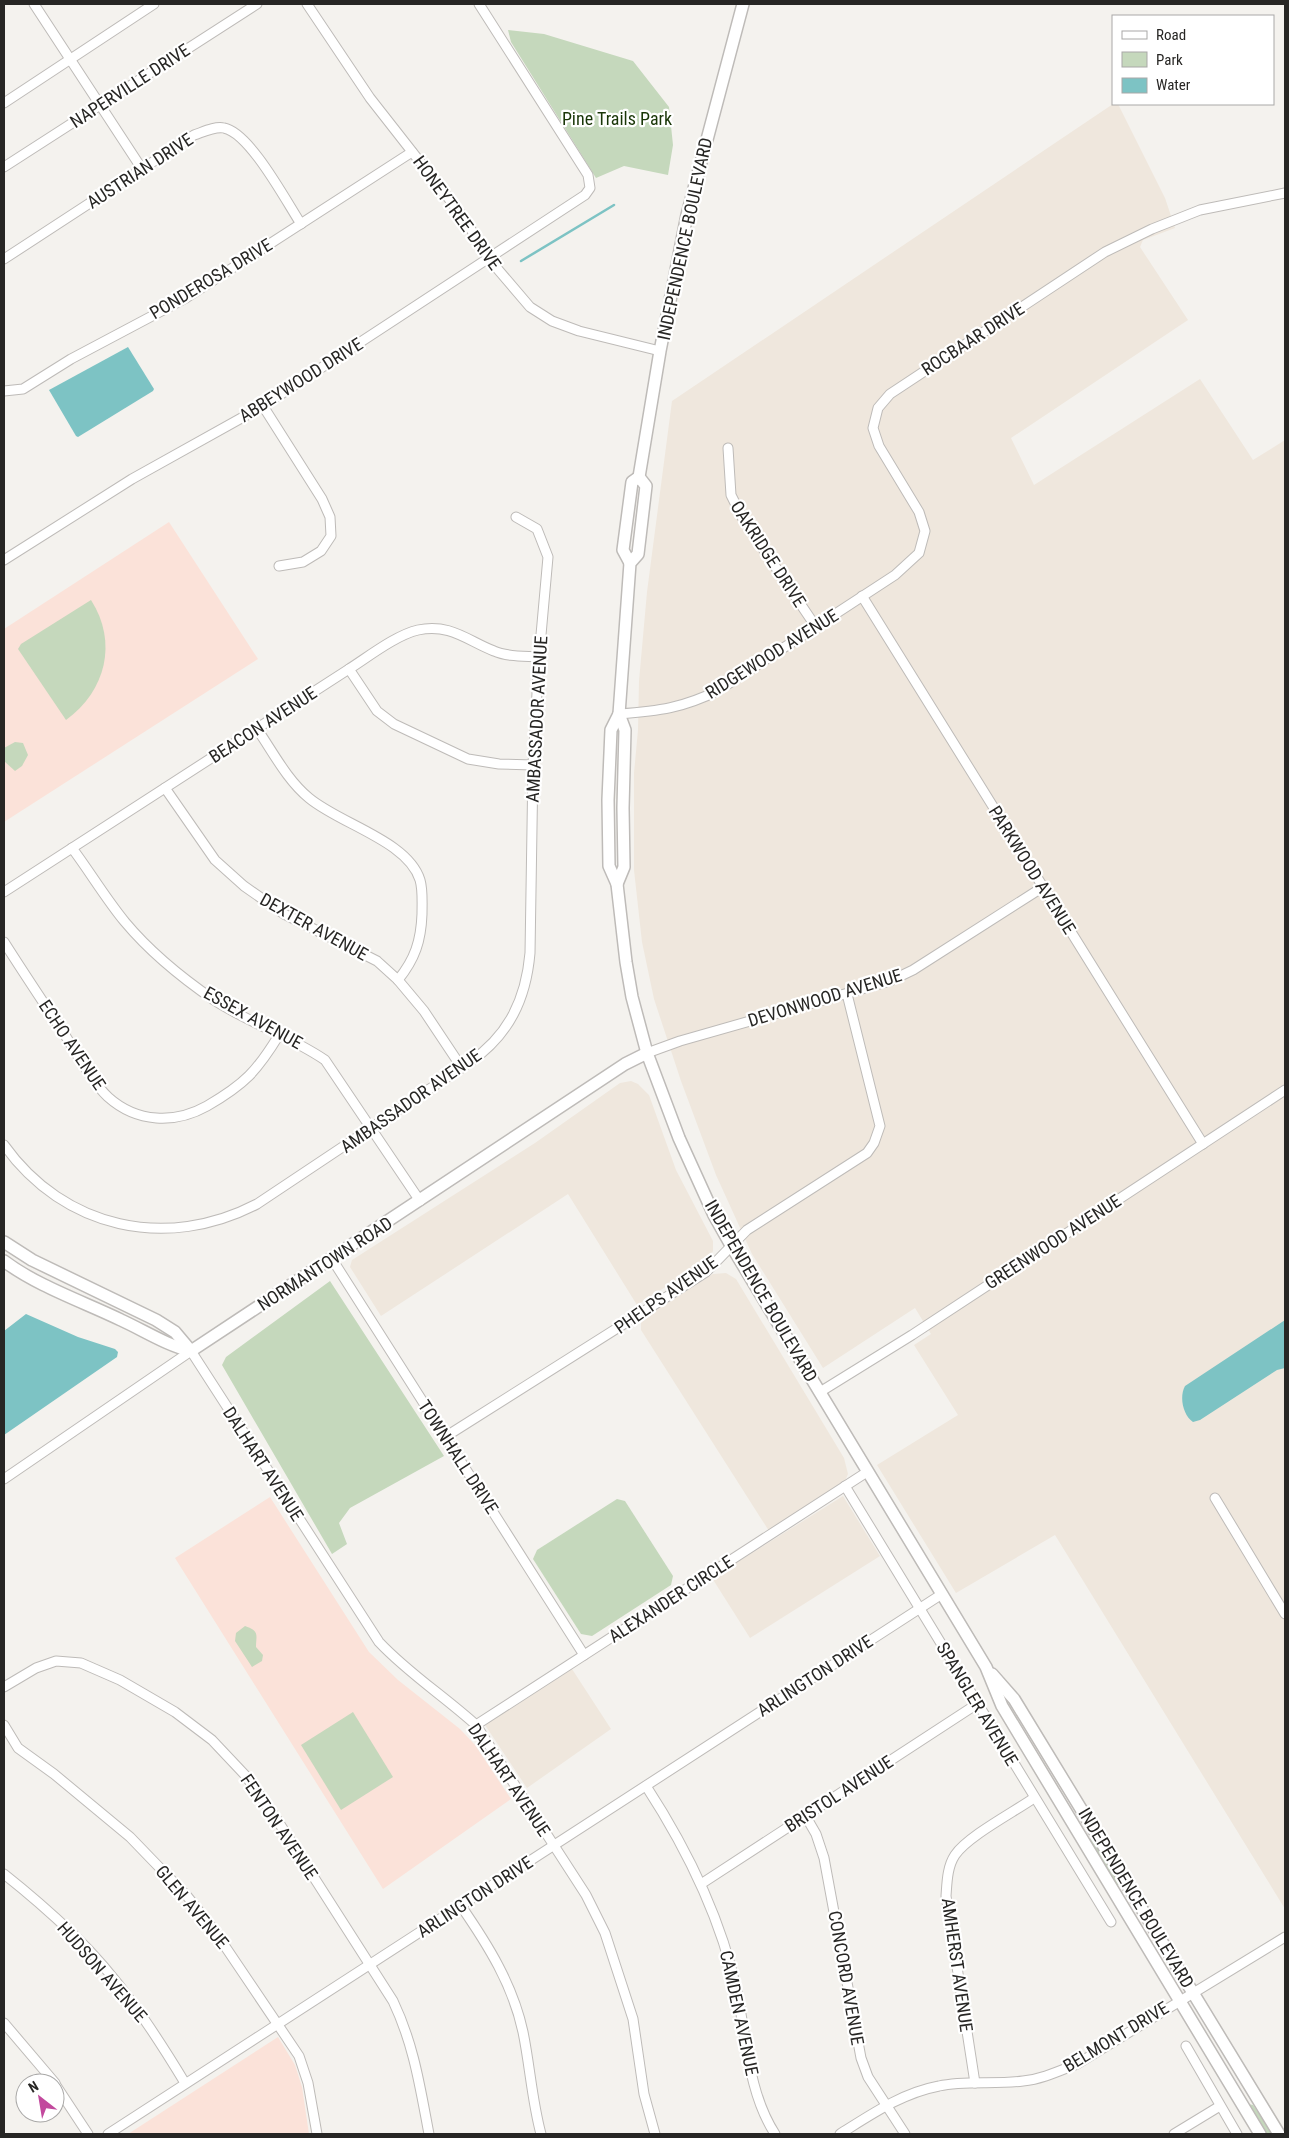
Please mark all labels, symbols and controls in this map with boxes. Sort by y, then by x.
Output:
legend [1112,15,1274,105]
text: Road [1156,26,1186,44]
street label: NAPERVILLE DRIVE [66,39,193,132]
text: Park [1156,51,1183,69]
text: Water [1156,76,1191,94]
park label: Pine Trails Park [562,108,672,129]
street label: AUSTRIAN DRIVE [83,128,197,213]
street label: INDEPENDENCE BOULEVARD [653,136,716,342]
street label: HONEYTREE DRIVE [409,152,506,274]
street label: PONDEROSA DRIVE [146,234,276,323]
street label: ROCBAAR DRIVE [917,298,1028,380]
street label: ABBEYWOOD DRIVE [235,333,366,426]
street label: OAKRIDGE DRIVE [726,497,811,611]
street label: RIDGEWOOD AVENUE [701,604,842,703]
street label: AMBASSADOR AVENUE [522,635,551,803]
street label: BEACON AVENUE [205,682,321,767]
street label: PARKWOOD AVENUE [985,802,1080,938]
street label: DEXTER AVENUE [257,888,372,965]
street label: DEVONWOOD AVENUE [745,964,904,1031]
street label: ESSEX AVENUE [200,982,306,1053]
street label: ECHO AVENUE [35,996,110,1094]
street label: AMBASSADOR AVENUE [336,1044,485,1157]
street label: GREENWOOD AVENUE [981,1190,1125,1293]
street label: INDEPENDENCE BOULEVARD [701,1196,822,1385]
street label: NORMANTOWN ROAD [253,1212,396,1315]
street label: PHELPS AVENUE [610,1251,721,1338]
street label: TOWNHALL DRIVE [414,1396,503,1517]
street label: DALHART AVENUE [219,1403,308,1525]
street label: ALEXANDER CIRCLE [605,1550,737,1647]
street label: ARLINGTON DRIVE [753,1630,876,1721]
street label: SPANGLER AVENUE [932,1638,1023,1769]
street label: DALHART AVENUE [464,1719,555,1840]
street label: BRISTOL AVENUE [781,1751,897,1836]
street label: FENTON AVENUE [236,1770,322,1883]
street label: INDEPENDENCE BOULEVARD [1074,1804,1199,1992]
street label: ARLINGTON DRIVE [413,1851,536,1942]
street label: GLEN AVENUE [151,1861,233,1953]
street label: AMHERST AVENUE [938,1897,977,2033]
street label: CONCORD AVENUE [824,1909,869,2047]
street label: HUDSON AVENUE [53,1917,152,2026]
street label: CAMDEN AVENUE [716,1948,763,2078]
street label: BELMONT DRIVE [1059,1997,1172,2076]
north arrow [15,2073,65,2123]
text: N [26,2078,41,2096]

